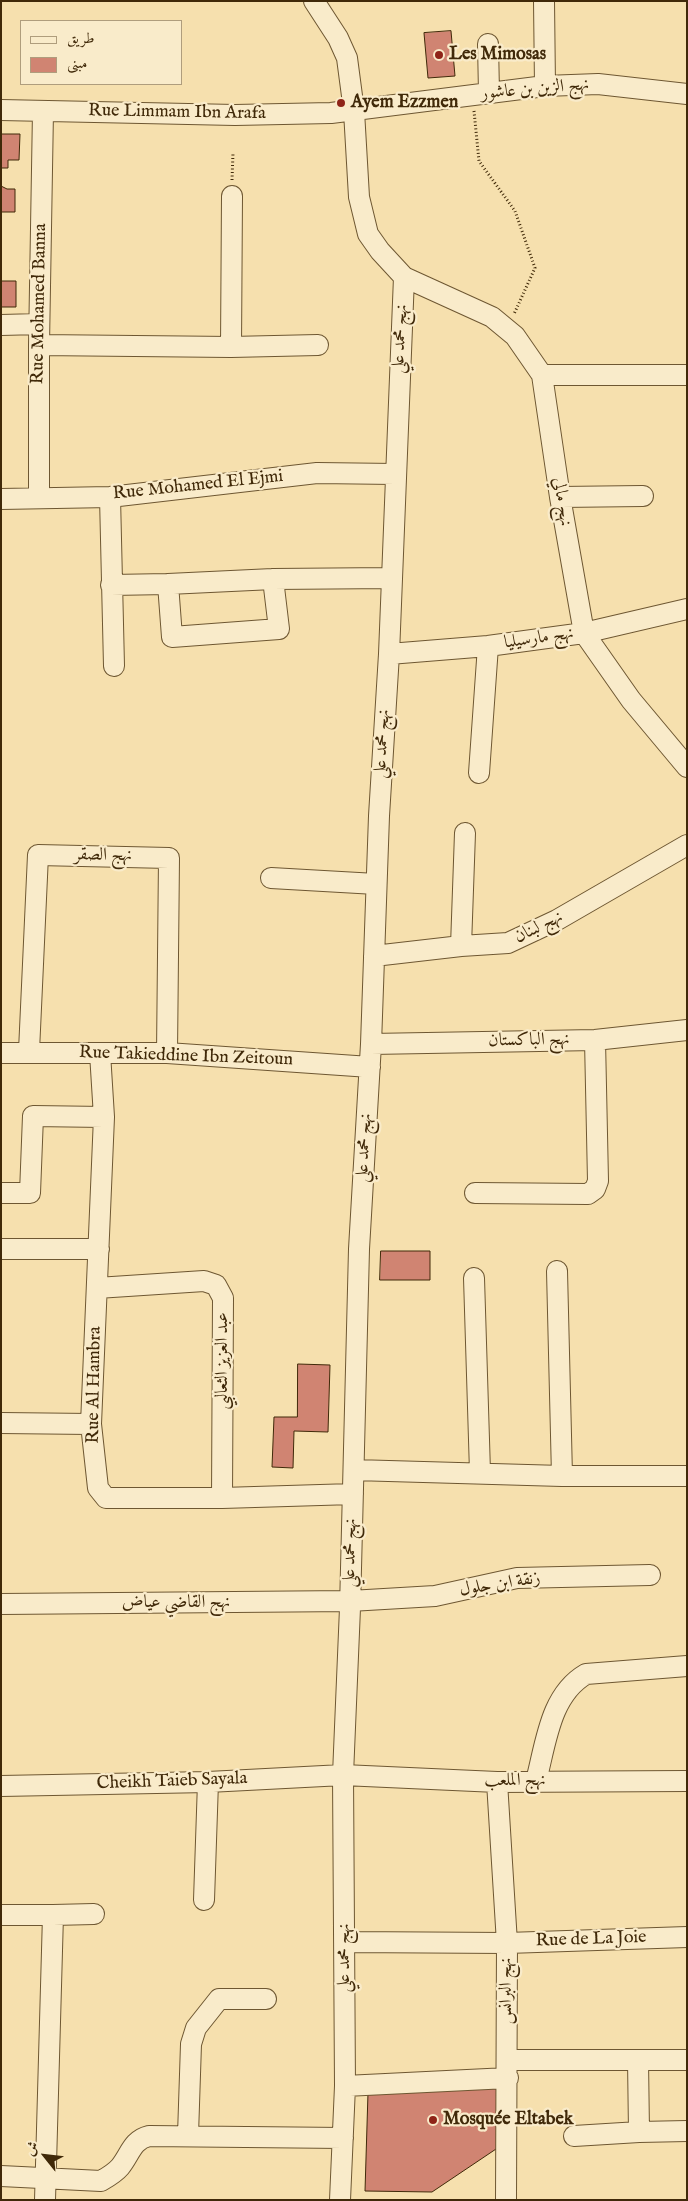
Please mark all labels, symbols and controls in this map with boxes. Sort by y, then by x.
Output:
legend [20,20,182,85]
text: طريق [67,29,94,48]
place label: Les Mimosas [449,44,546,66]
marker: Les Mimosas [433,49,445,61]
text: مبنى [67,54,87,73]
street label: نهج الزين بن عاشور [480,75,590,105]
place label: Ayem Ezzmen [351,92,458,114]
marker: Ayem Ezzmen [335,97,347,109]
street label: Rue Limmam Ibn Arafa [88,101,266,125]
street label: Rue Mohamed Banna [28,223,52,385]
street label: نهج محمد علي [388,304,414,374]
street label: Rue Mohamed El Ejmi [112,466,284,506]
street label: نهج مالي [546,476,576,528]
street label: نهج مارسيليا [503,623,575,655]
street label: نهج محمد علي [370,709,396,779]
street label: نهج الصقر [74,845,132,867]
street label: نهج لبنان [511,907,567,949]
street label: نهج الباكستان [488,1029,570,1053]
street label: Rue Takieddine Ibn Zeitoun [79,1042,293,1072]
street label: نهج محمد علي [352,1113,378,1183]
street label: عبد العزيز الثعالبي [212,1312,234,1410]
street label: Rue Al Hambra [83,1326,107,1444]
street label: نهج محمد علي [340,1518,362,1588]
street label: زنقة ابن جلول [458,1568,542,1602]
street label: نهج القاضي عياض [122,1592,230,1614]
street label: Cheikh Taieb Sayala [96,1769,248,1795]
street label: نهج الملعب [484,1770,546,1792]
street label: نهج محمد علي [334,1923,356,1993]
street label: Rue de La Joie [535,1927,647,1953]
street label: نهج البرانس [496,1957,518,2025]
place label: Mosquée Eltabek [443,2109,573,2131]
marker: Mosquée Eltabek [427,2114,439,2126]
north arrow [20,2131,70,2181]
text: ش [21,2138,43,2159]

